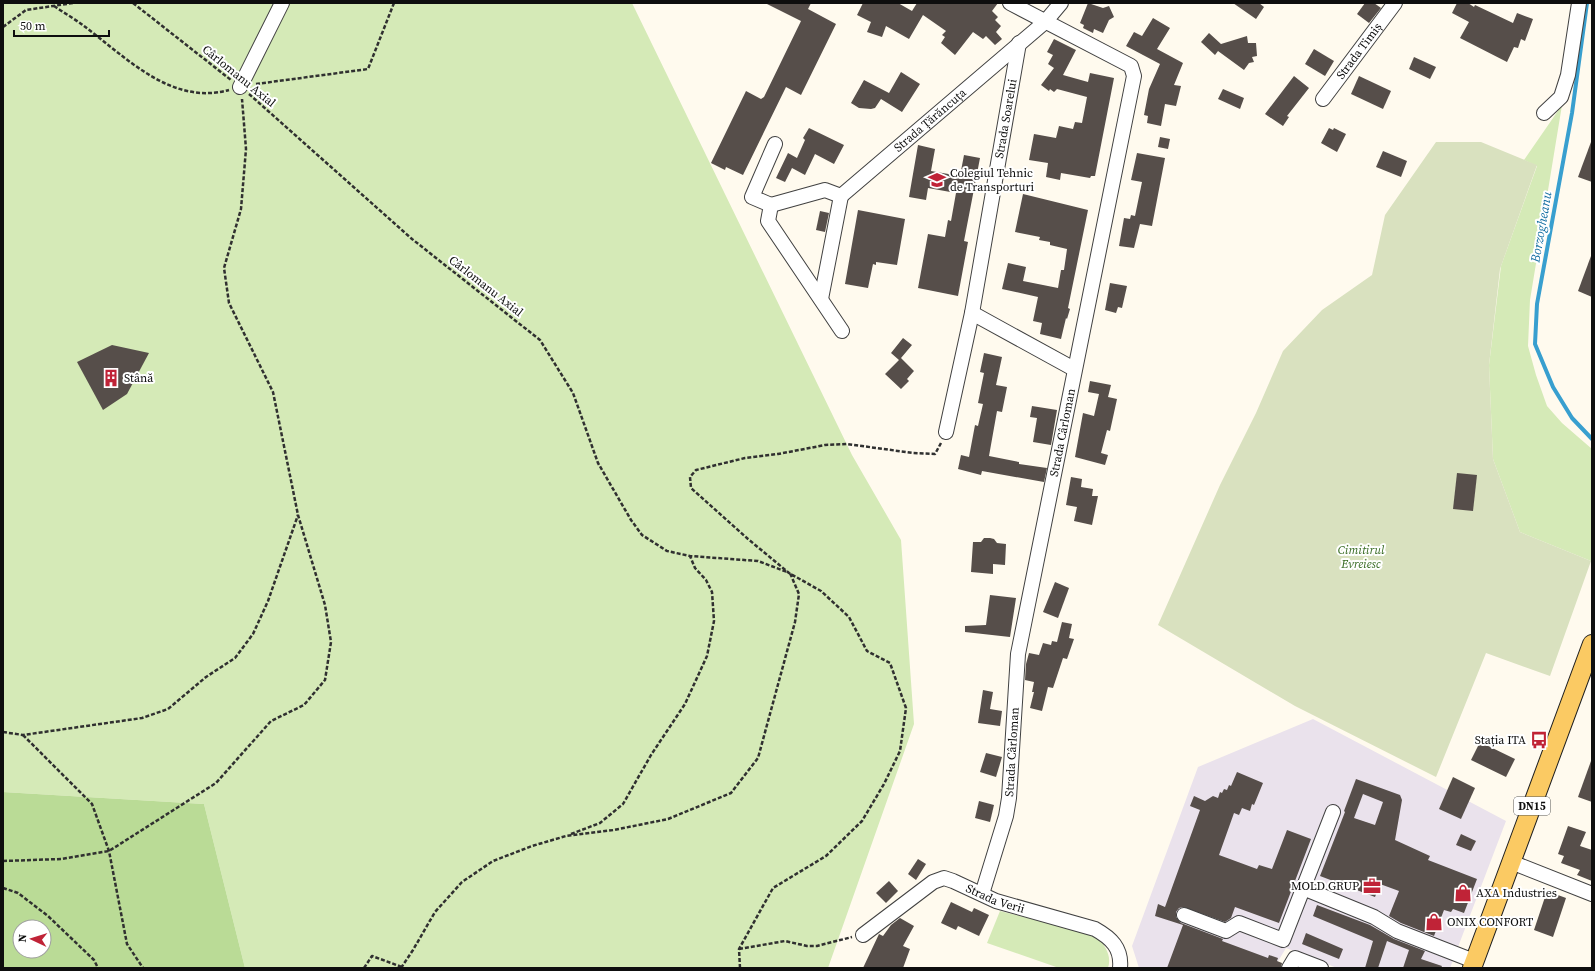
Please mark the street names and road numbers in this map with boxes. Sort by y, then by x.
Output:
street label: Strada Timiș [1333,19,1385,83]
street label: Cârlomanu Axial [199,41,279,111]
street label: Strada Soarelui [991,77,1021,160]
street label: Strada Țărăncuța [890,84,970,156]
street label: Cârlomanu Axial [446,252,527,320]
street label: Strada Cârloman [1046,387,1079,478]
street label: Strada Cârloman [1001,707,1023,797]
road number: DN15 [1514,797,1550,815]
street label: Strada Verii [963,880,1027,917]

